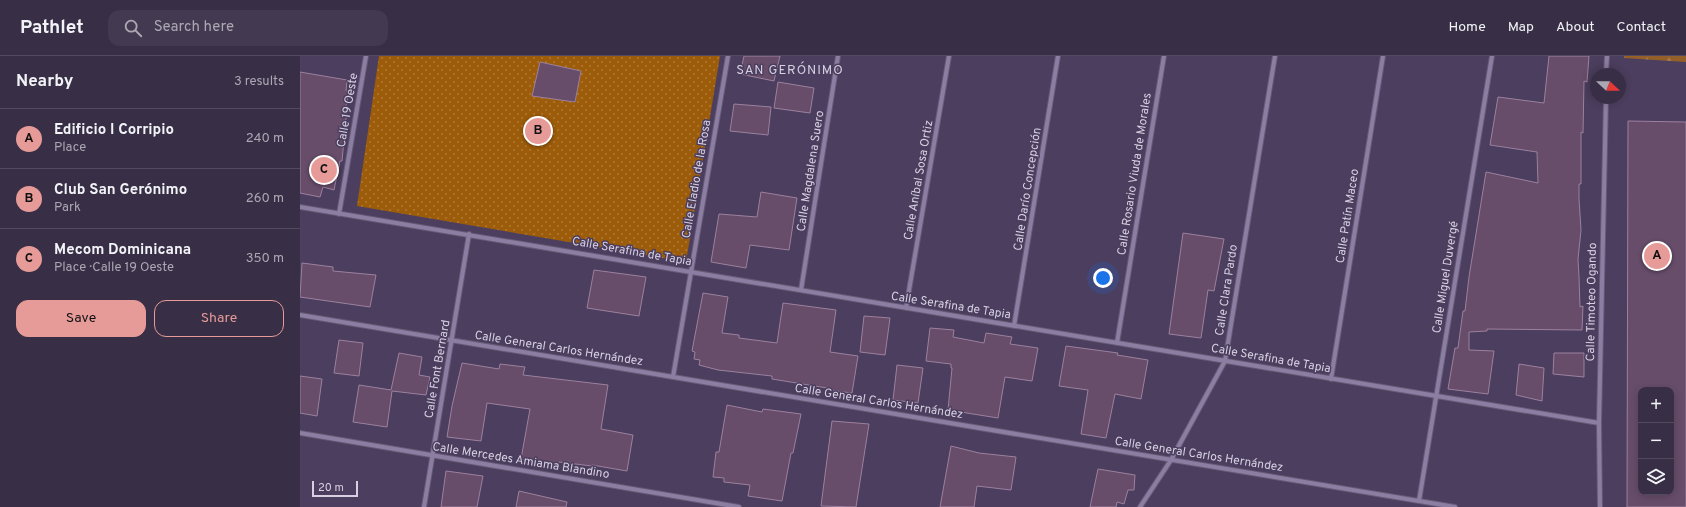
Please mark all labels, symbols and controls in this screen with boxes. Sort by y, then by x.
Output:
search box [108,10,388,46]
text: Pathlet [20,16,84,40]
icon: search [122,17,144,39]
text: Search here [154,18,234,37]
text: Home [1449,19,1486,36]
text: Map [1508,19,1534,36]
text: About [1556,19,1595,36]
text: Contact [1617,19,1666,36]
district label: SAN GERÓNIMO [736,61,844,79]
north arrow [1590,68,1626,104]
text: Nearby [16,71,73,93]
street label: Calle 19 Oeste [334,72,362,149]
text: 3 results [234,74,284,90]
street label: Calle Rosario Viuda de Morales [1114,92,1156,256]
street label: Calle Magdalena Suero [794,109,829,233]
pin: B [525,116,551,146]
street label: Calle Eladio de la Rosa [679,119,715,240]
street label: Calle Aníbal Sosa Ortiz [901,119,937,241]
text: Edificio I Corripio [54,121,174,140]
street label: Calle Darío Concepción [1010,126,1046,252]
text: A [24,131,34,147]
text: 240 m [246,131,284,147]
text: Place [54,140,86,156]
pin: C [311,155,337,185]
street label: Calle Patín Maceo [1333,167,1363,265]
text: Club San Gerónimo [54,181,187,200]
text: B [25,191,33,207]
text: 260 m [246,191,284,207]
text: Park [54,200,81,216]
street label: Calle Miguel Duvergé [1429,220,1463,334]
street label: Calle Serafina de Tapia [571,234,693,270]
text: Mecom Dominicana [54,241,191,260]
pin: A [1644,241,1670,271]
street label: Calle Timoteo Ogando [1583,242,1601,362]
street label: Calle Clara Pardo [1212,243,1242,337]
text: C [25,251,33,267]
text: 350 m [246,251,284,267]
text: Place · Calle 19 Oeste [54,260,174,276]
your location [1093,268,1113,288]
street label: Calle Serafina de Tapia [890,289,1012,323]
button: Save [16,300,146,337]
button: Share [154,300,284,337]
street label: Calle Font Bernard [421,319,455,420]
street label: Calle General Carlos Hernández [473,328,644,370]
street label: Calle Serafina de Tapia [1210,341,1332,377]
street label: Calle General Carlos Hernández [793,381,964,423]
map controls [1638,387,1674,495]
button: + [1638,387,1674,423]
button: − [1638,423,1674,459]
street label: Calle General Carlos Hernández [1113,434,1284,476]
street label: Calle Mercedes Amiama Blandino [431,439,611,483]
button: layers [1638,459,1674,495]
scale bar [312,479,358,498]
text: 20 m [318,481,344,495]

